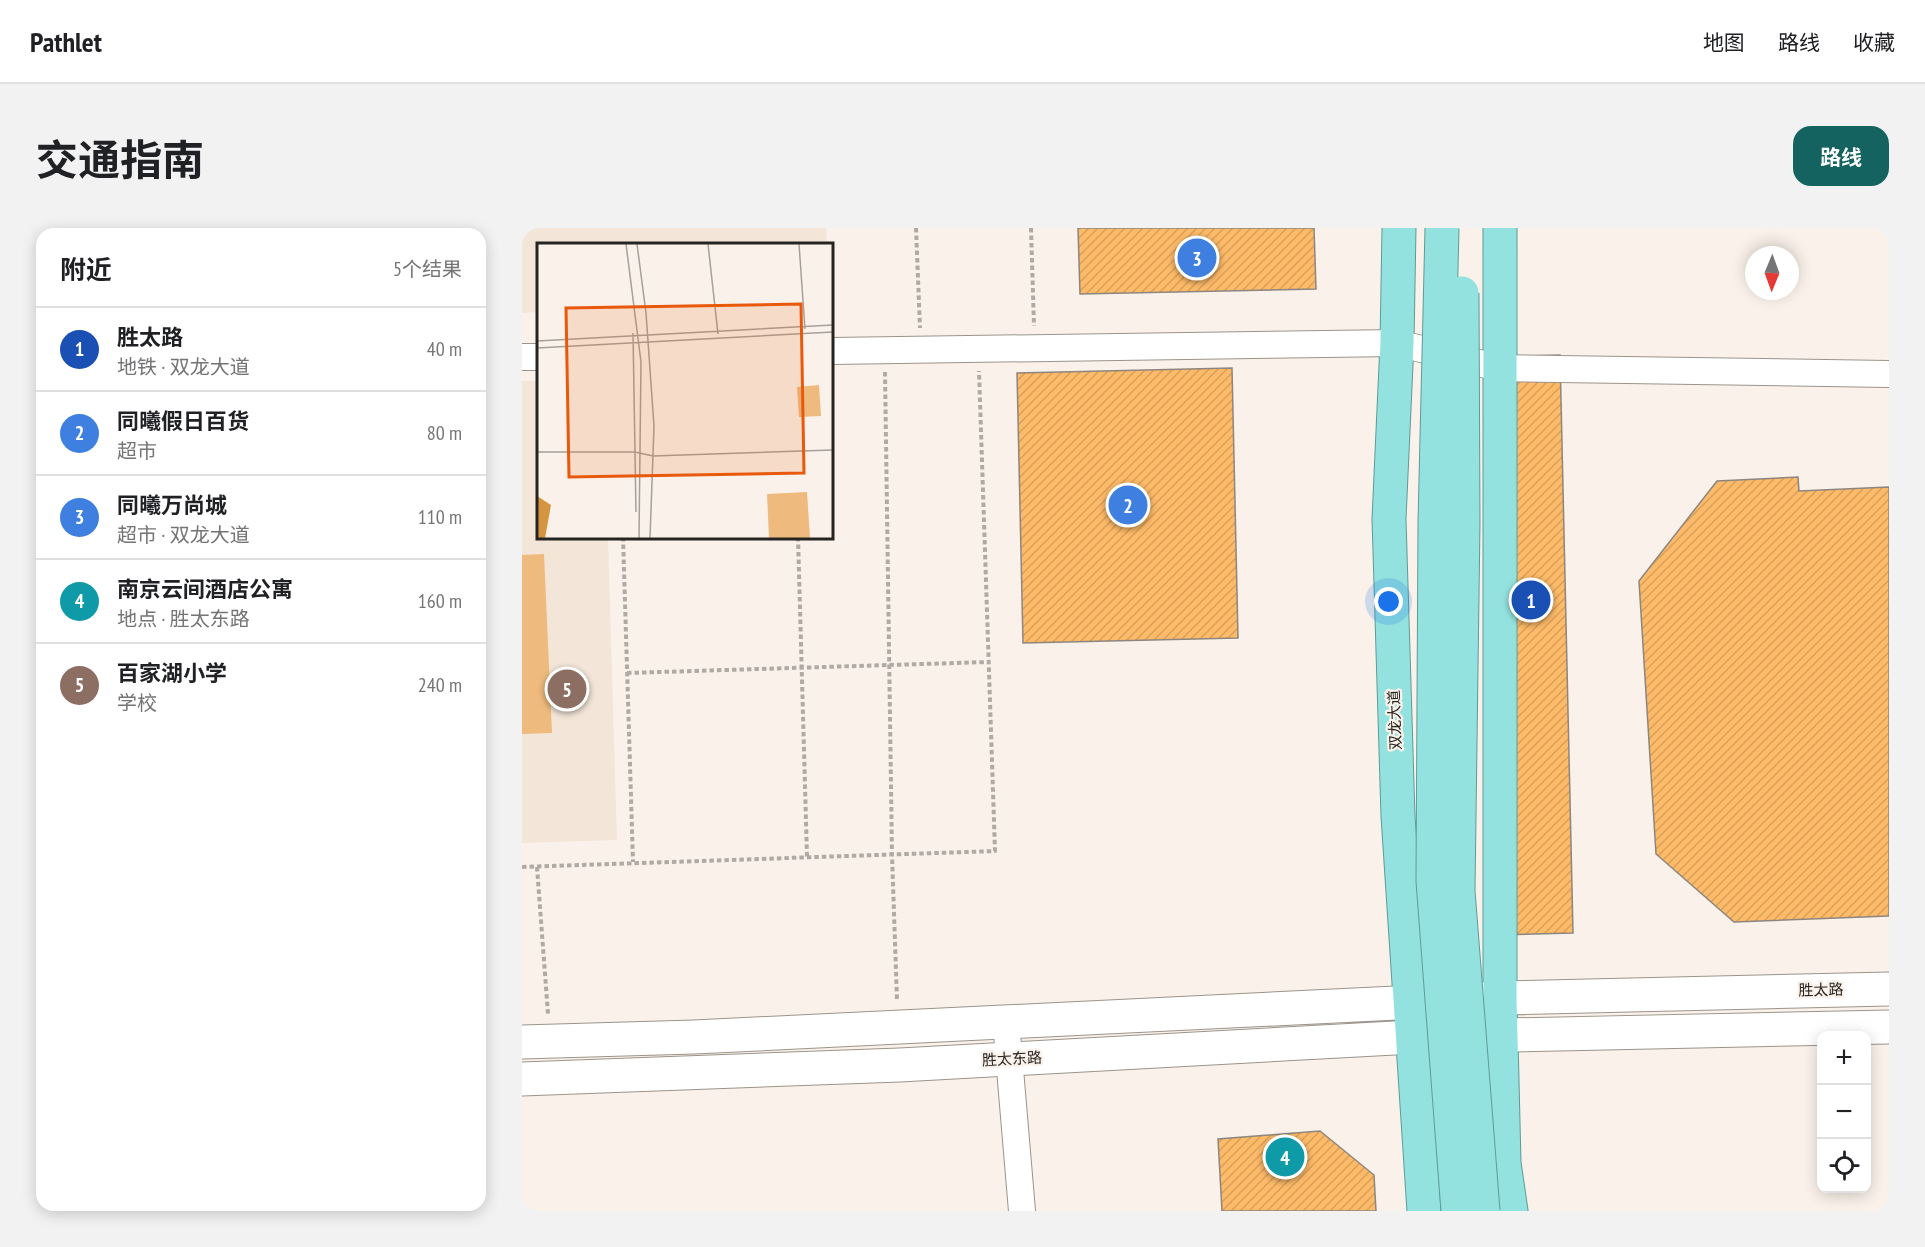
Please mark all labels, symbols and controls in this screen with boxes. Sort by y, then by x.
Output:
text: Pathlet [30,23,102,60]
text: 地图 [1703,29,1745,56]
text: 路线 [1778,29,1820,56]
text: 收藏 [1853,29,1895,56]
button: 路线 [1793,126,1889,186]
text: 交通指南 [36,132,204,187]
pin: 3 [1178,236,1216,280]
inset map [537,243,832,538]
north arrow [1745,246,1799,300]
text: 附近 [60,253,112,286]
text: 5个结果 [393,256,462,282]
text: 胜太路 [117,323,183,351]
text: 1 [75,336,84,362]
text: 40 m [427,336,462,362]
text: 地铁 · 双龙大道 [117,354,250,380]
text: 同曦假日百货 [117,407,249,435]
text: 2 [75,420,84,446]
text: 80 m [427,420,462,446]
text: 超市 [117,438,157,464]
pin: 2 [1108,482,1148,528]
text: 同曦万尚城 [117,491,227,519]
text: 3 [75,504,84,530]
text: 110 m [418,504,462,530]
text: 超市 · 双龙大道 [117,522,250,548]
text: 南京云间酒店公寓 [117,575,293,603]
pin: 1 [1512,578,1550,622]
your location [1374,587,1403,616]
text: 4 [75,588,84,614]
text: 160 m [418,588,462,614]
text: 地点 · 胜太东路 [117,606,250,632]
text: 百家湖小学 [117,659,227,687]
pin: 5 [548,666,586,712]
text: 5 [75,672,84,698]
text: 240 m [418,672,462,698]
text: 学校 [117,690,157,716]
street label: 双龙大道 [1384,690,1405,750]
street label: 胜太路 [1798,980,1844,999]
map controls [1817,1031,1871,1193]
button: + [1817,1031,1871,1085]
street label: 胜太东路 [982,1047,1042,1070]
button: − [1817,1085,1871,1139]
pin: 4 [1266,1134,1305,1180]
button: locate [1817,1139,1871,1193]

